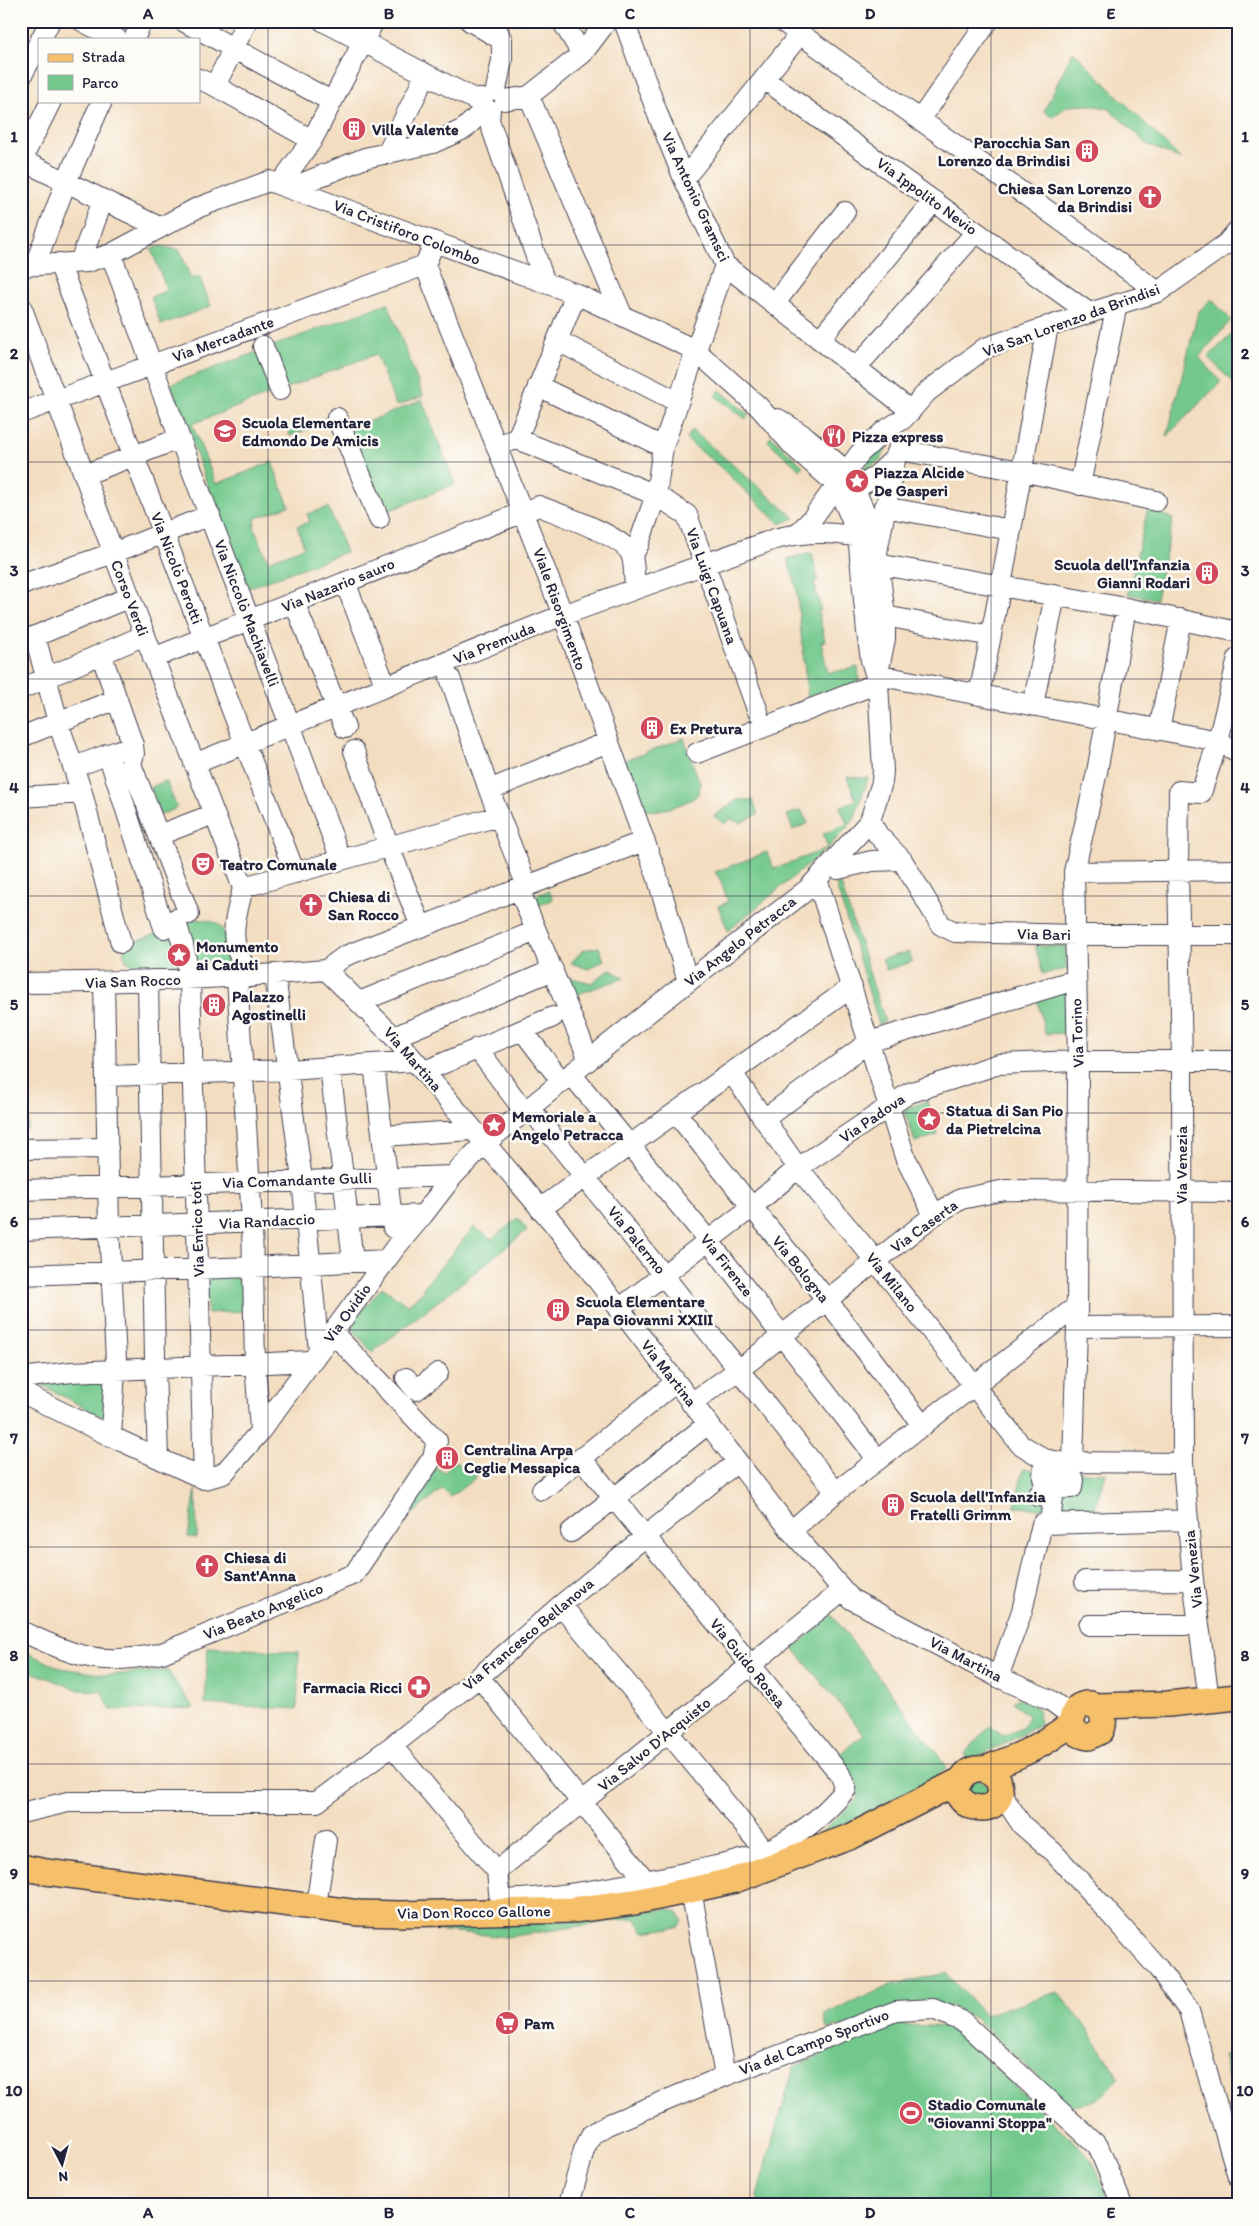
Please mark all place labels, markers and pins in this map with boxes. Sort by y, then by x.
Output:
building icon: Villa Valente [341,116,367,142]
place label: Villa Valente [372,120,459,139]
place label: Parocchia San Lorenzo da Brindisi [938,133,1070,170]
building icon: Parocchia San Lorenzo da Brindisi [1074,138,1100,164]
place label: Chiesa San Lorenzo da Brindisi [998,179,1132,216]
church icon: Chiesa San Lorenzo da Brindisi [1137,184,1163,210]
place label: Scuola Elementare Edmondo De Amicis [242,413,379,450]
school or university icon: Scuola Elementare Edmondo De Amicis [212,418,238,444]
restaurant icon: Pizza express [821,423,847,449]
place label: Pizza express [852,427,944,447]
place label: Piazza Alcide De Gasperi [874,463,965,501]
place icon: Piazza Alcide De Gasperi [844,468,870,494]
place label: Scuola dell'Infanzia Gianni Rodari [1054,555,1191,592]
building icon: Scuola dell'Infanzia Gianni Rodari [1194,560,1220,586]
building icon: Ex Pretura [639,715,665,741]
place label: Ex Pretura [670,719,743,738]
theatre icon: Teatro Comunale [190,851,216,877]
place label: Teatro Comunale [219,855,337,874]
place label: Chiesa di San Rocco [328,887,399,924]
church icon: Chiesa di San Rocco [298,892,324,918]
place label: Monumento ai Caduti [196,937,278,974]
place icon: Monumento ai Caduti [166,942,192,968]
place label: Palazzo Agostinelli [231,987,306,1025]
building icon: Palazzo Agostinelli [201,992,227,1018]
place label: Statua di San Pio da Pietrelcina [946,1101,1063,1138]
place icon: Statua di San Pio da Pietrelcina [916,1106,942,1132]
place label: Memoriale a Angelo Petracca [511,1107,624,1145]
place icon: Memoriale a Angelo Petracca [481,1112,507,1138]
place label: Scuola Elementare Papa Giovanni XXIII [576,1292,713,1330]
building icon: Scuola Elementare Papa Giovanni XXIII [545,1297,571,1323]
place label: Centralina Arpa Ceglie Messapica [464,1440,581,1478]
building icon: Centralina Arpa Ceglie Messapica [434,1445,460,1471]
place label: Scuola dell'Infanzia Fratelli Grimm [910,1487,1046,1524]
building icon: Scuola dell'Infanzia Fratelli Grimm [880,1492,906,1518]
place label: Chiesa di Sant'Anna [224,1548,297,1585]
church icon: Chiesa di Sant'Anna [194,1553,220,1579]
pharmacy icon: Farmacia Ricci [406,1674,432,1700]
place label: Farmacia Ricci [303,1678,402,1697]
supermarket icon: Pam [494,2010,520,2036]
place label: Pam [524,2014,555,2033]
place label: Stadio Comunale "Giovanni Stoppa" [928,2095,1052,2133]
sports icon: Stadio Comunale "Giovanni Stoppa" [898,2100,924,2126]

